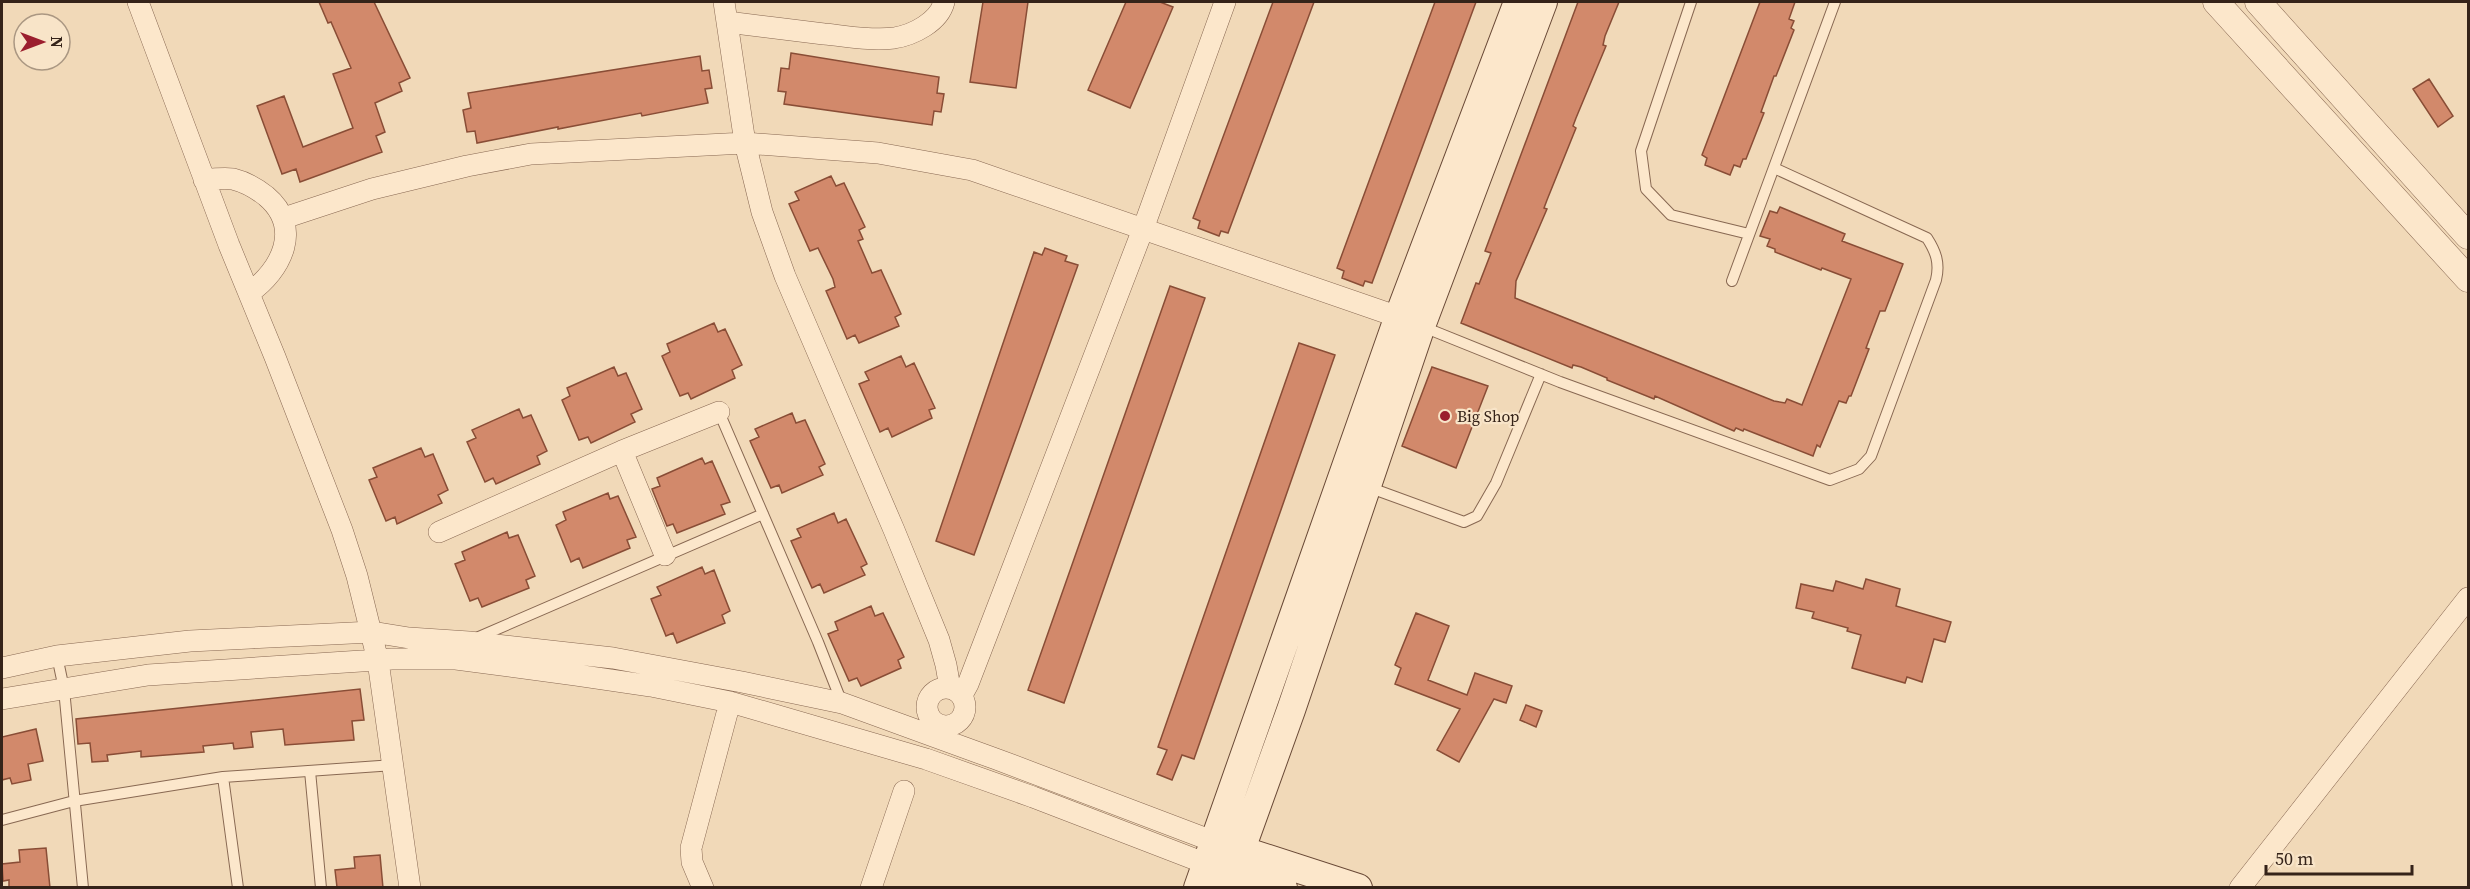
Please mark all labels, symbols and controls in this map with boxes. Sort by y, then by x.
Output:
north arrow [12,12,72,72]
text: N [46,36,68,48]
place label: Big Shop [1457,405,1519,427]
marker: Big Shop [1438,409,1452,423]
scale bar [2266,838,2412,876]
text: 50 m [2275,846,2313,871]

